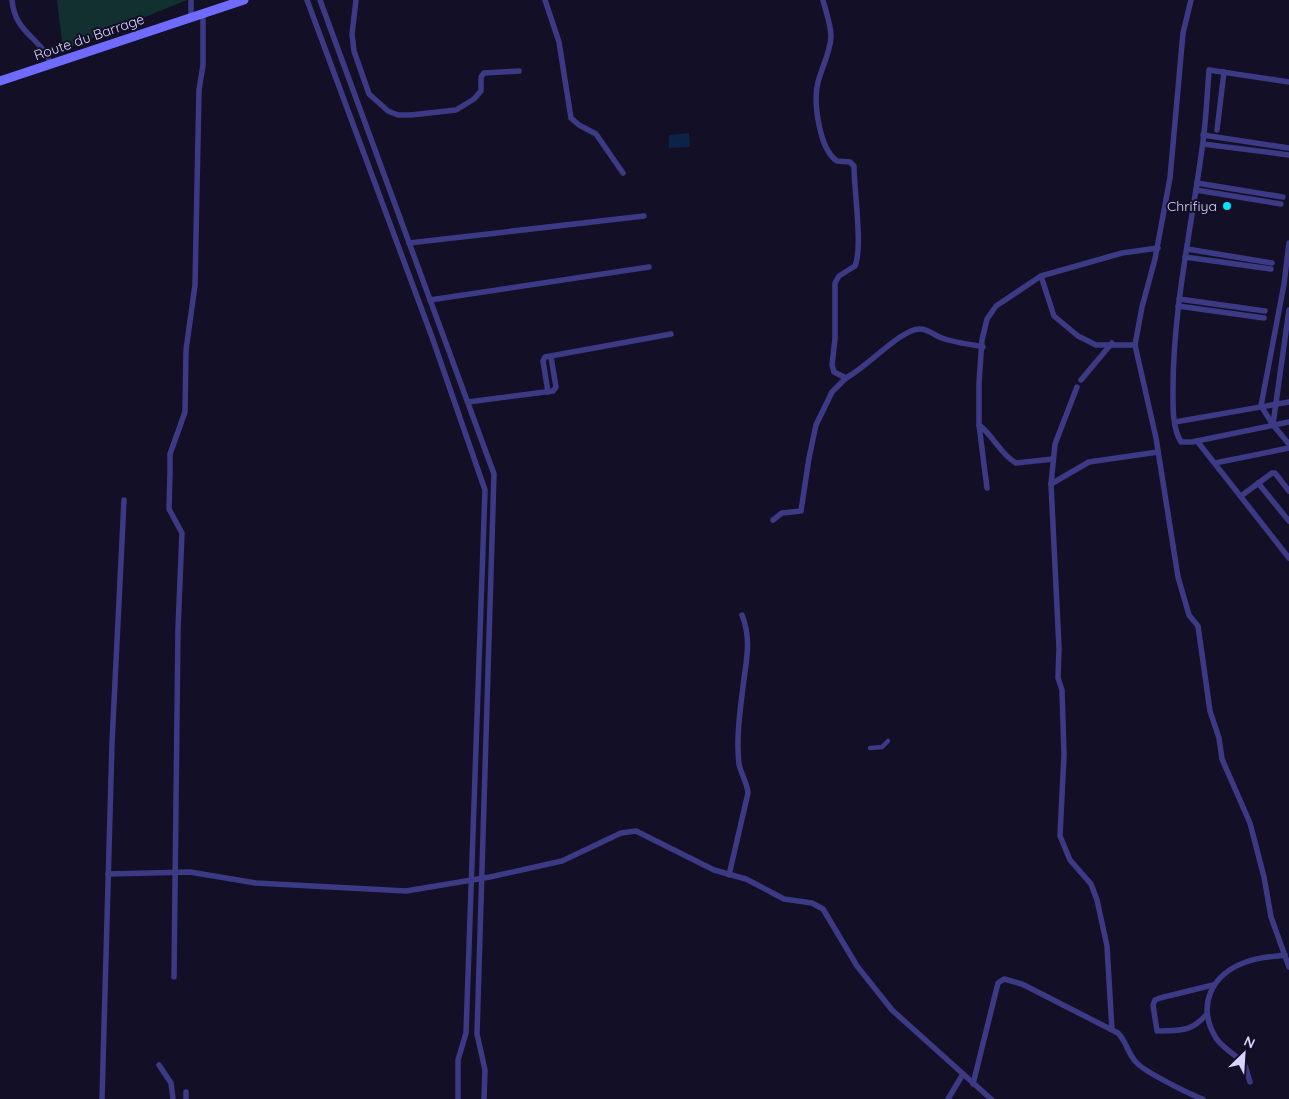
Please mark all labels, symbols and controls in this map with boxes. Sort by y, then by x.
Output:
street label: Route du Barrage [31,10,147,64]
place label: Chrifiya [1167,197,1217,215]
marker: Chrifiya [1221,200,1233,212]
north arrow [1219,1029,1269,1079]
text: N [1241,1032,1258,1053]

